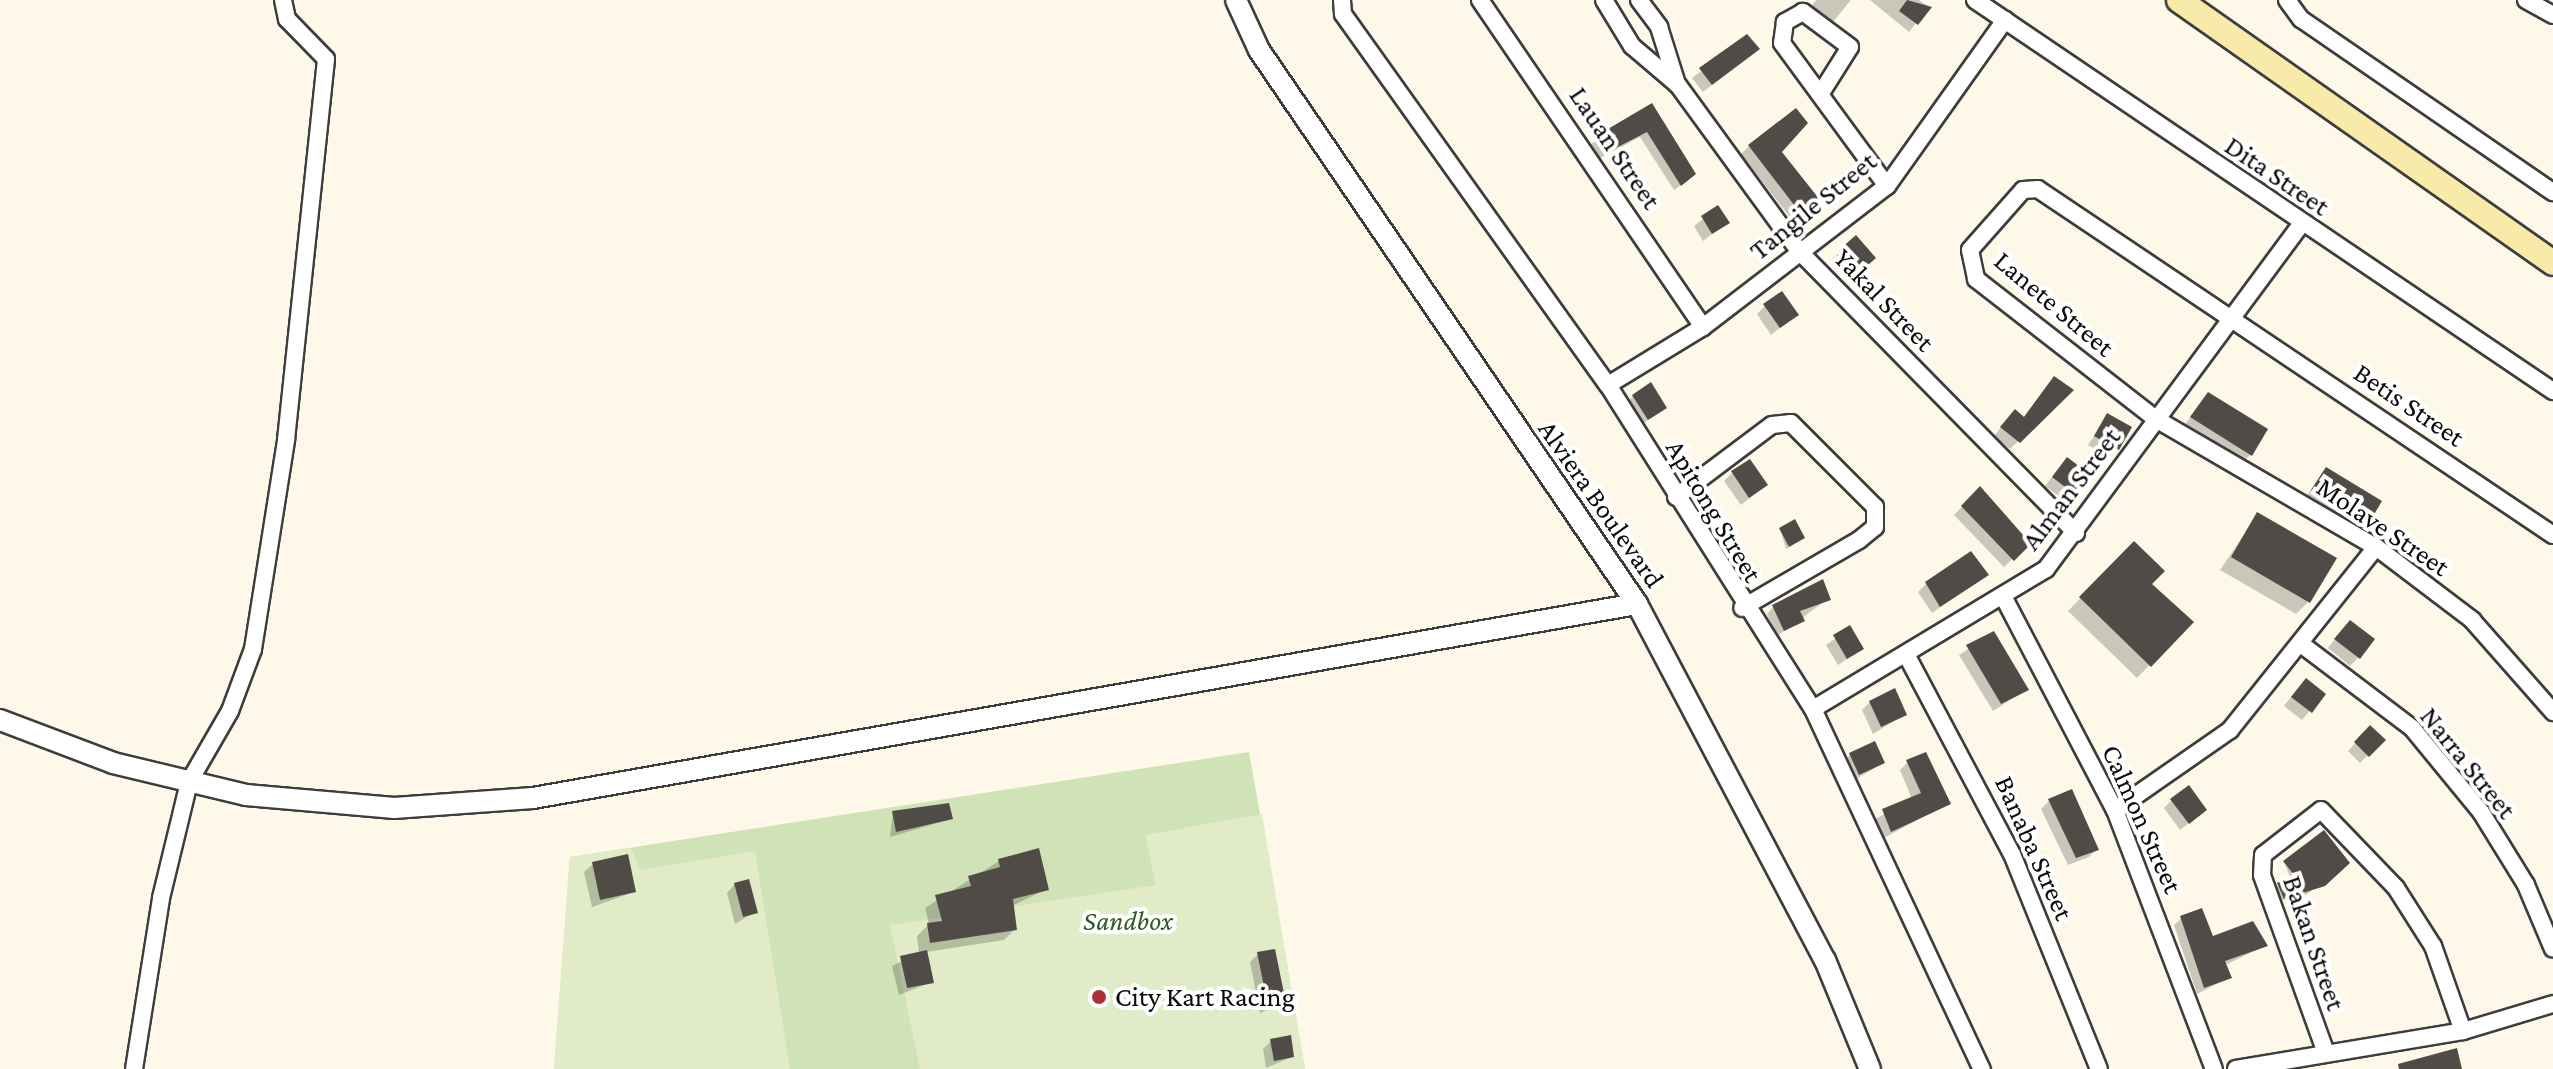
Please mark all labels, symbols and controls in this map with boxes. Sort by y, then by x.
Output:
street label: Lauan Street [1562,80,1668,216]
street label: Dita Street [2218,129,2336,223]
street label: Tangile Street [1743,145,1883,267]
street label: Yakal Street [1827,241,1941,359]
street label: Lanete Street [1987,244,2121,364]
street label: Betis Street [2347,356,2471,454]
street label: Alviera Boulevard [1531,414,1671,594]
street label: Alman Street [2014,421,2128,557]
street label: Apitong Street [1658,434,1770,588]
street label: Molave Street [2310,470,2456,584]
street label: Narra Street [2413,700,2523,826]
street label: Calmon Street [2094,740,2190,898]
street label: Banaba Street [1987,771,2081,925]
street label: Bakan Street [2275,871,2353,1015]
park label: Sandbox [1083,904,1173,938]
place label: City Kart Racing [1115,980,1295,1014]
marker: City Kart Racing [1090,988,1108,1006]

